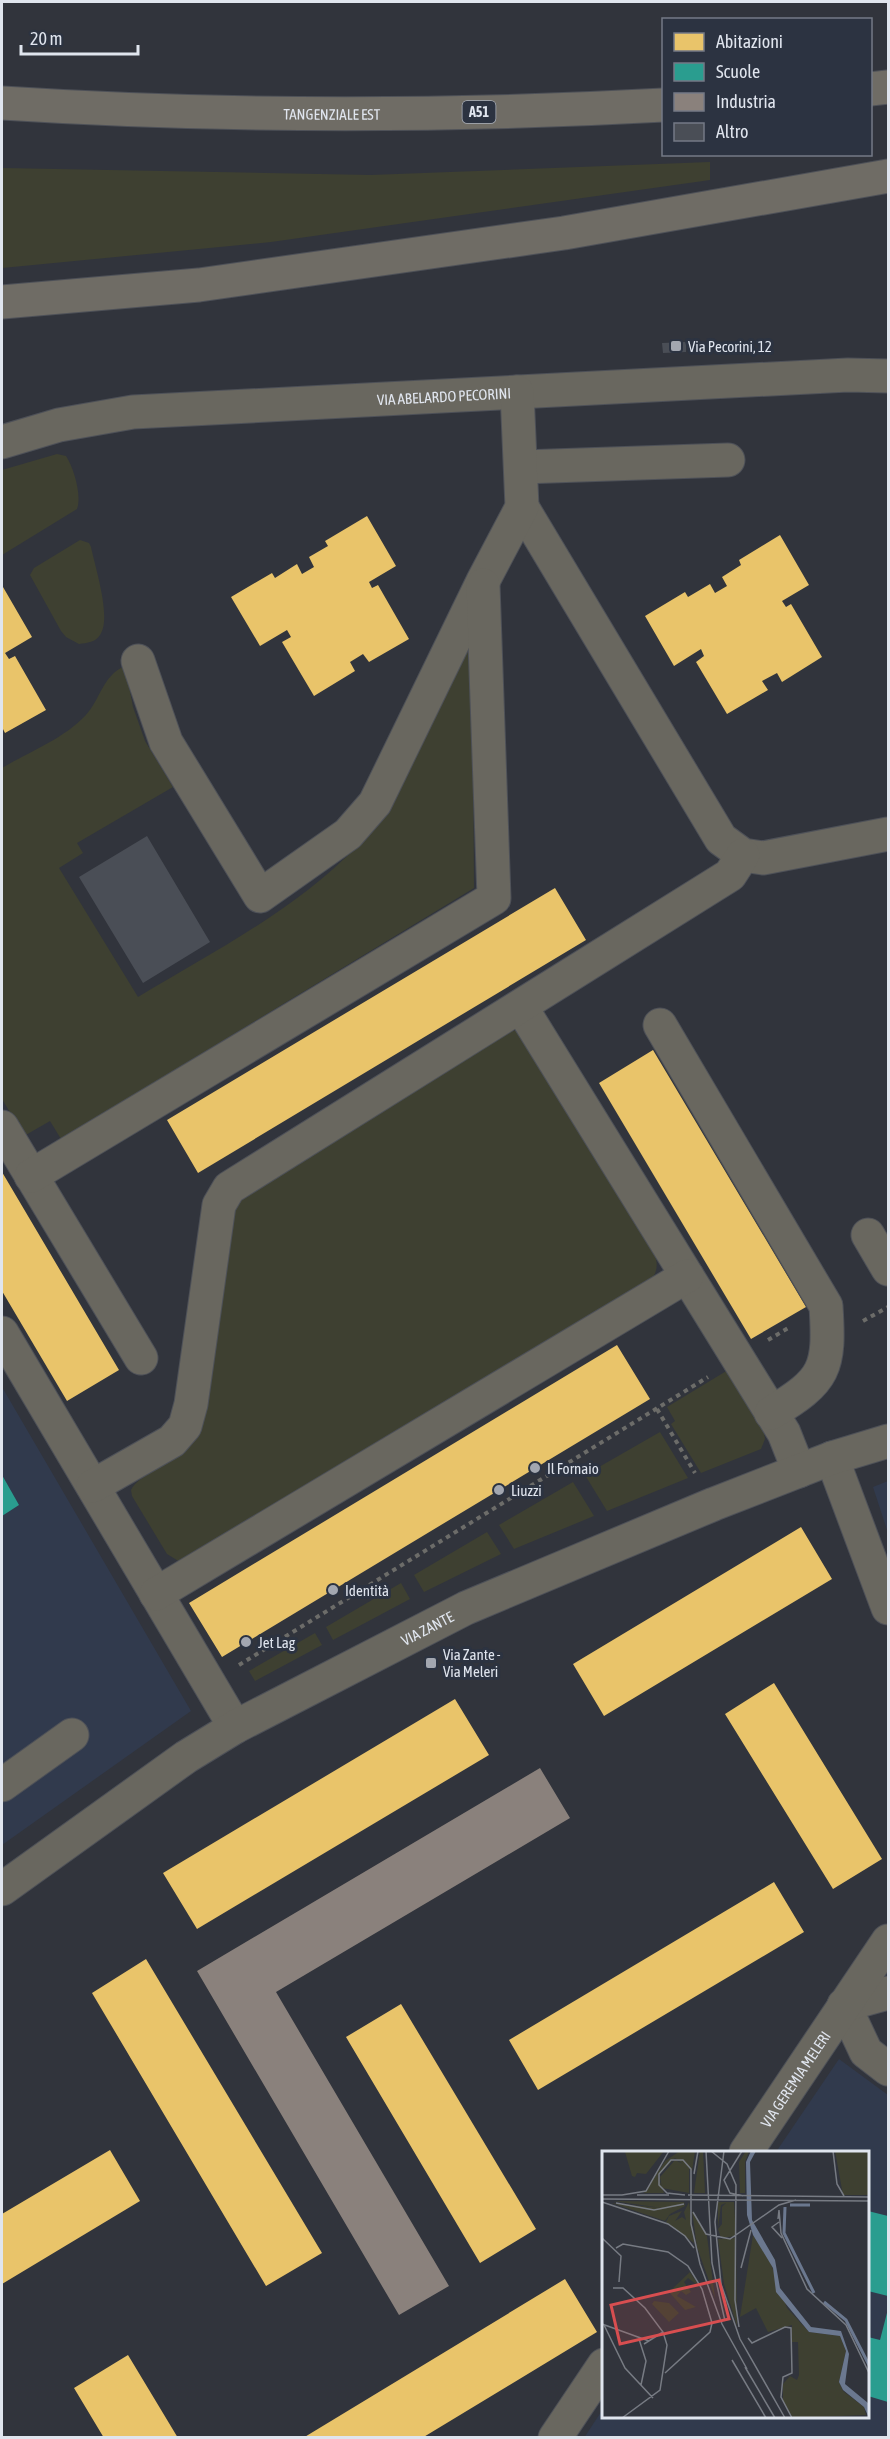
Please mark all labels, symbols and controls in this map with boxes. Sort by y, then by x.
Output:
scale bar [21,18,138,56]
legend [662,18,872,156]
text: 20 m [30,28,62,49]
text: Abitazioni [716,31,783,52]
text: Scuole [716,61,760,82]
text: Industria [716,91,776,112]
road number: A51 [462,101,496,123]
street label: TANGENZIALE EST [283,105,381,122]
text: Altro [716,121,749,142]
place label: Via Pecorini, 12 [688,338,772,355]
marker: Via Pecorini, 12 [669,339,683,353]
street label: VIA ABELARDO PECORINI [376,384,512,408]
place label: Il Fornaio [547,1460,599,1477]
marker: Il Fornaio [528,1461,542,1475]
place label: Liuzzi [511,1482,542,1499]
marker: Liuzzi [492,1483,506,1497]
place label: Identità [345,1582,389,1599]
marker: Identità [326,1583,340,1597]
street label: VIA ZANTE [398,1607,457,1649]
place label: Jet Lag [258,1634,296,1651]
marker: Jet Lag [239,1635,253,1649]
place label: Via Zante - Via Meleri [443,1646,501,1680]
marker: Via Zante - Via Meleri [424,1656,438,1670]
street label: VIA GEREMIA MELERI [757,2028,833,2130]
inset map [602,2151,869,2418]

